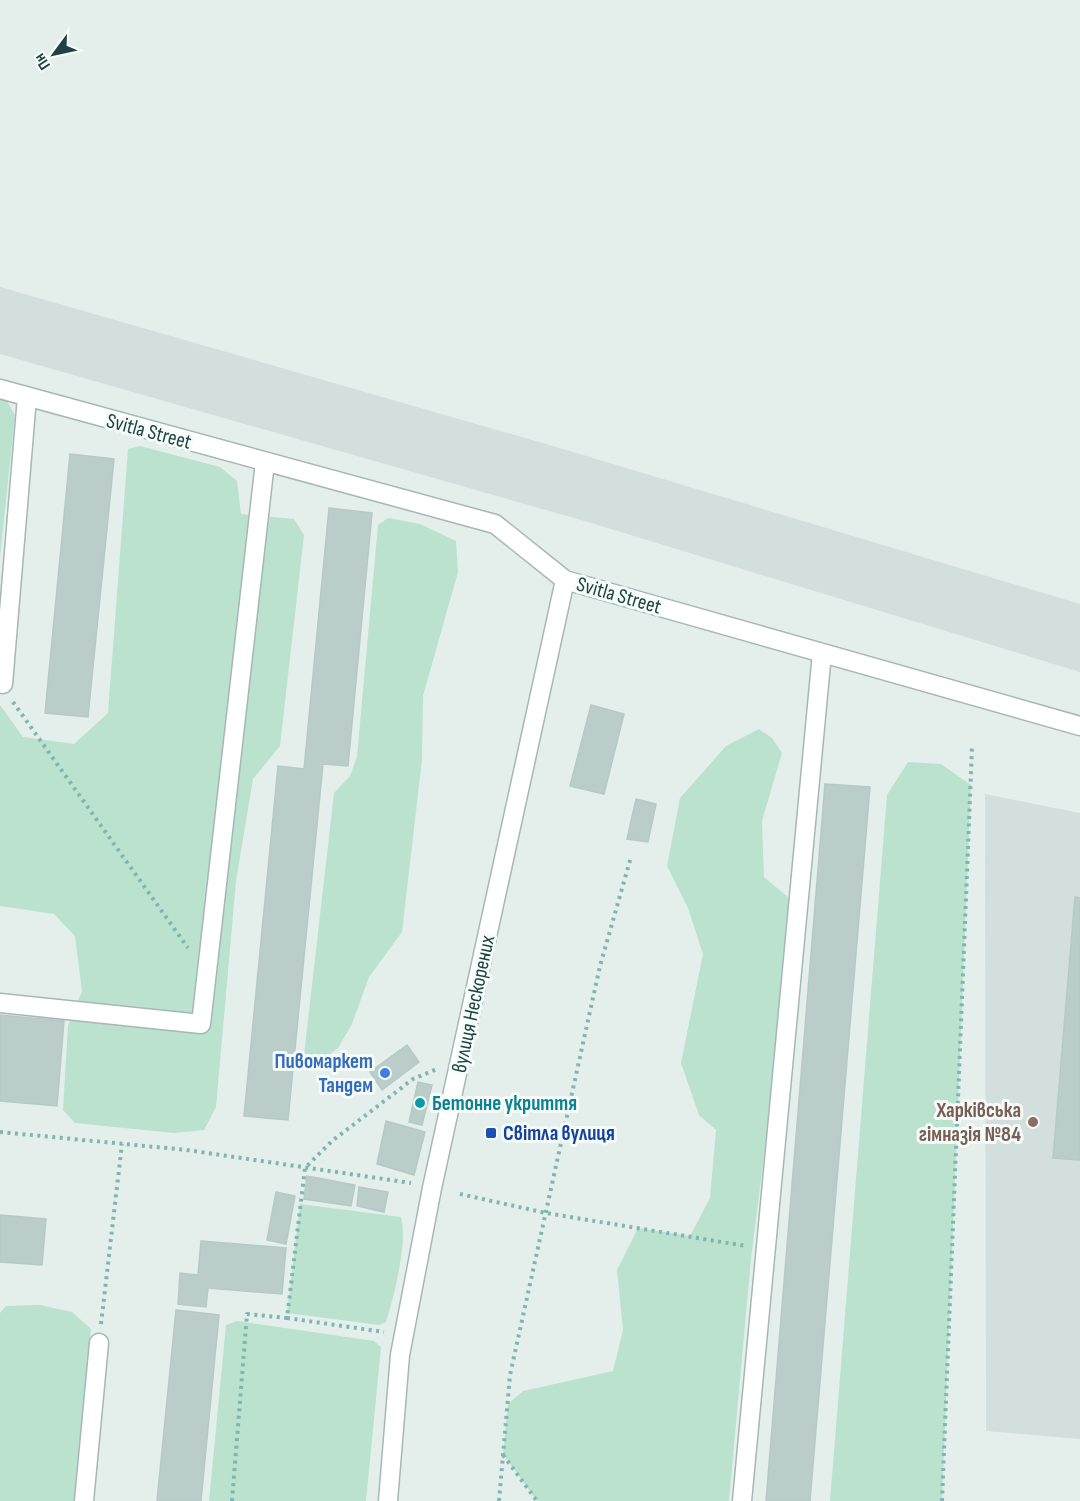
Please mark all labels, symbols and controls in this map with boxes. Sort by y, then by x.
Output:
north arrow [24,24,84,84]
text: Пн [30,50,55,73]
street label: Svitla Street [104,408,194,455]
street label: Svitla Street [574,571,664,619]
street label: вулиця Нескорених [447,933,500,1075]
place label: Пивомаркет Тандем [274,1049,373,1098]
marker: Пивомаркет Тандем [378,1066,392,1080]
place label: Бетонне укриття [432,1091,577,1116]
marker: Бетонне укриття [413,1096,427,1110]
place label: Харківська гімназія №84 [919,1098,1021,1147]
marker: Харківська гімназія №84 [1026,1115,1040,1129]
place label: Світла вулиця [503,1121,615,1146]
marker: Світла вулиця [484,1126,498,1140]

